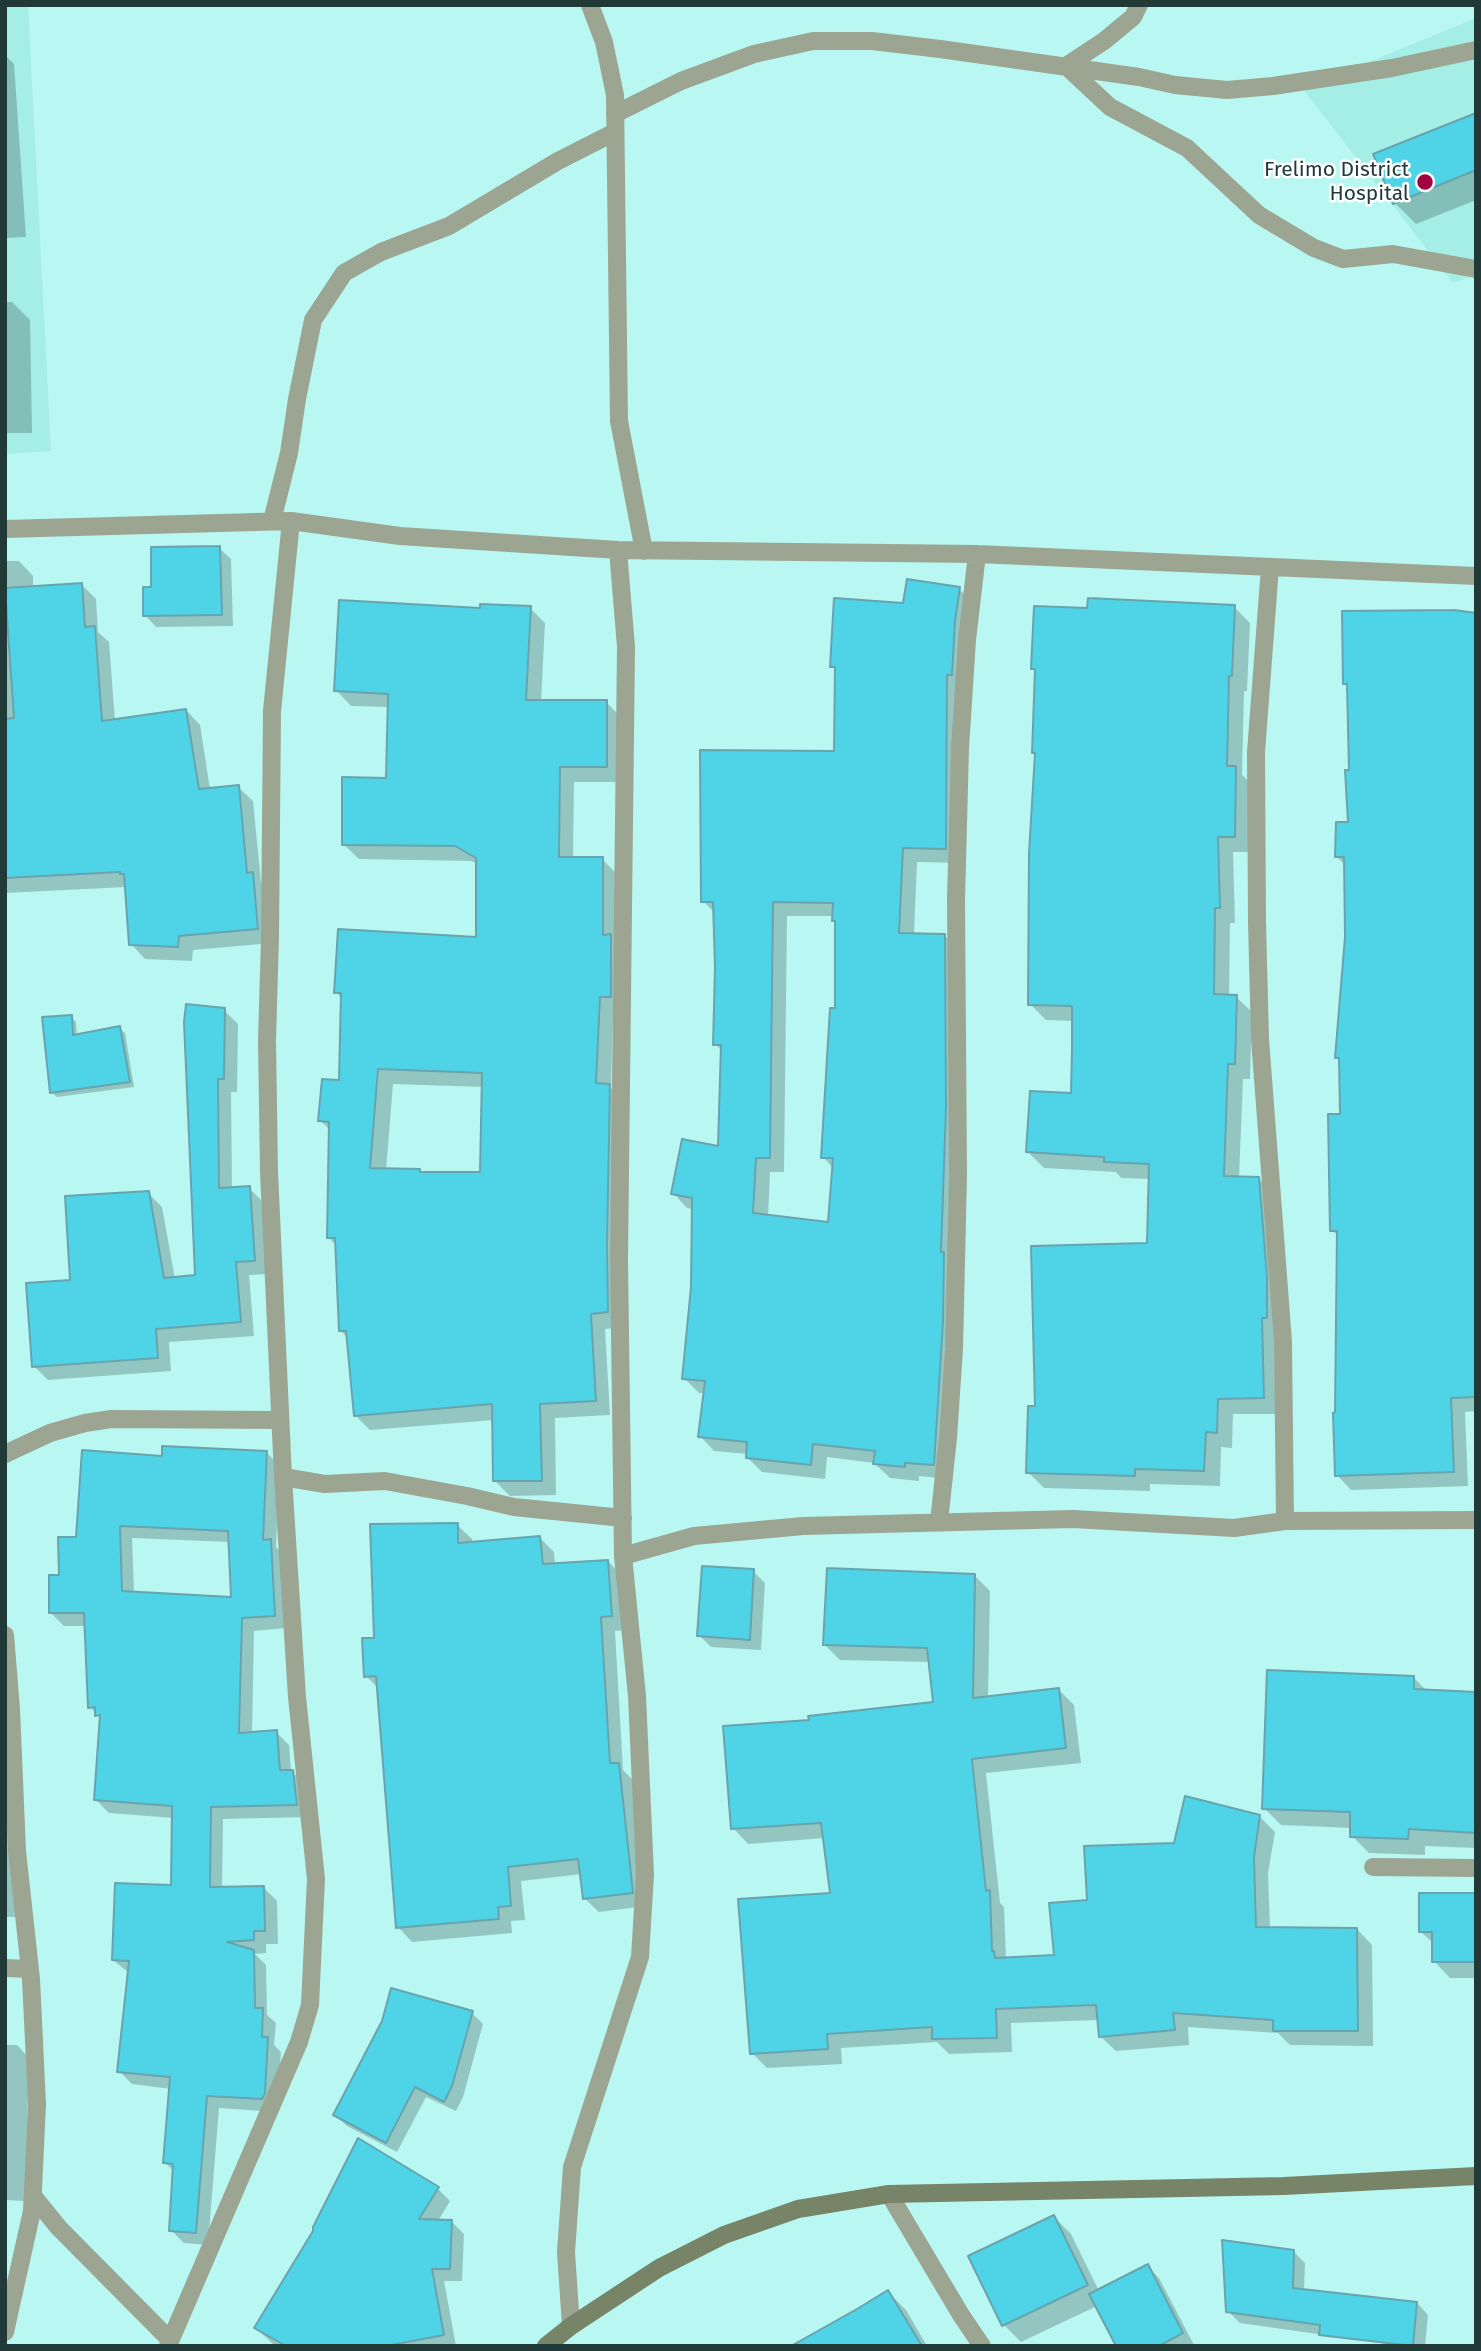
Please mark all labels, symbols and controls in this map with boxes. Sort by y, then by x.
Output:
place label: Frelimo District Hospital [1264,157,1409,207]
marker: Frelimo District Hospital [1415,172,1435,192]

